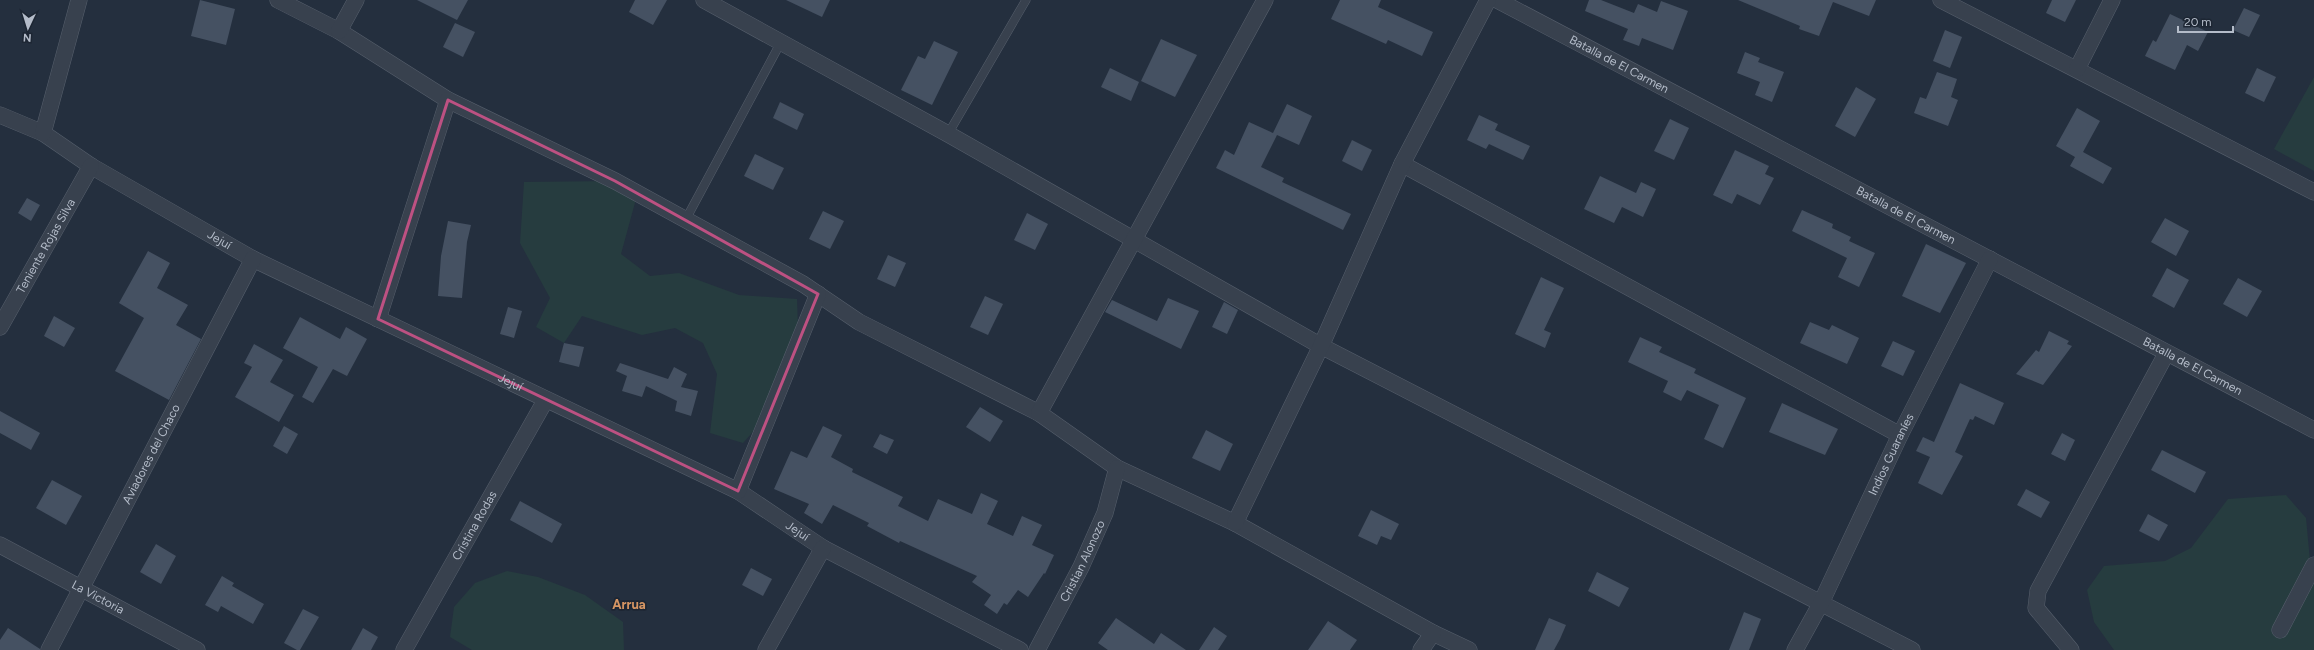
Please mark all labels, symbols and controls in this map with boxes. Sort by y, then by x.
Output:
north arrow [8,8,48,48]
scale bar [2178,8,2233,34]
text: 20 m [2184,15,2212,29]
text: N [23,31,32,44]
street label: Batalla de El Carmen [1567,32,1671,96]
street label: Batalla de El Carmen [1854,183,1958,247]
street label: Teniente Rojas Silva [13,196,78,296]
street label: Jejuí [205,227,235,253]
street label: Batalla de El Carmen [2141,334,2245,398]
street label: Jejuí [496,370,526,394]
street label: Aviadores del Chaco [119,402,183,506]
street label: Indios Guaraníes [1866,411,1917,498]
street label: Cristina Rodas [449,488,500,563]
street label: Jejuí [783,518,813,545]
street label: Cristian Alonozo [1057,518,1108,604]
street label: La Victoria [69,578,127,617]
district label: Arrua [612,597,646,612]

